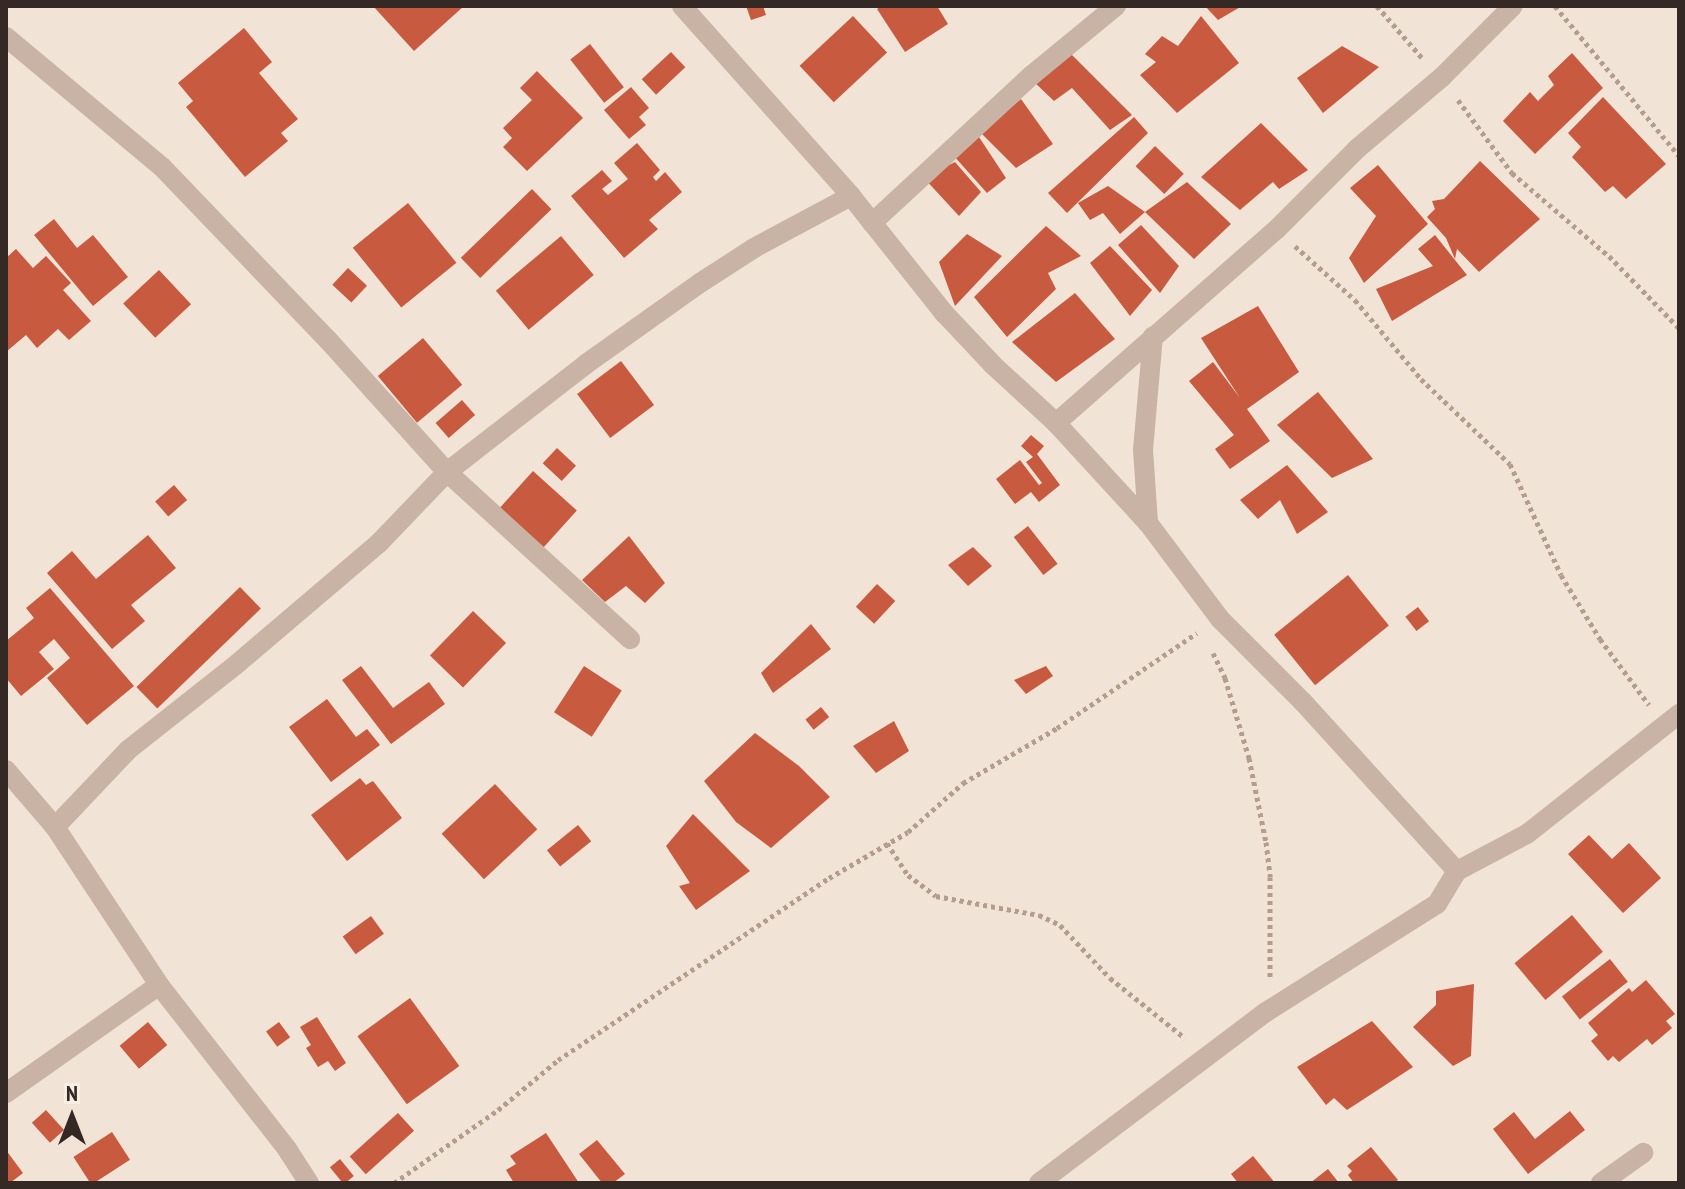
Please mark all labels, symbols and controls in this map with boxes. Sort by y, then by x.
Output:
north arrow [32,1077,112,1157]
text: N [66,1079,78,1107]

